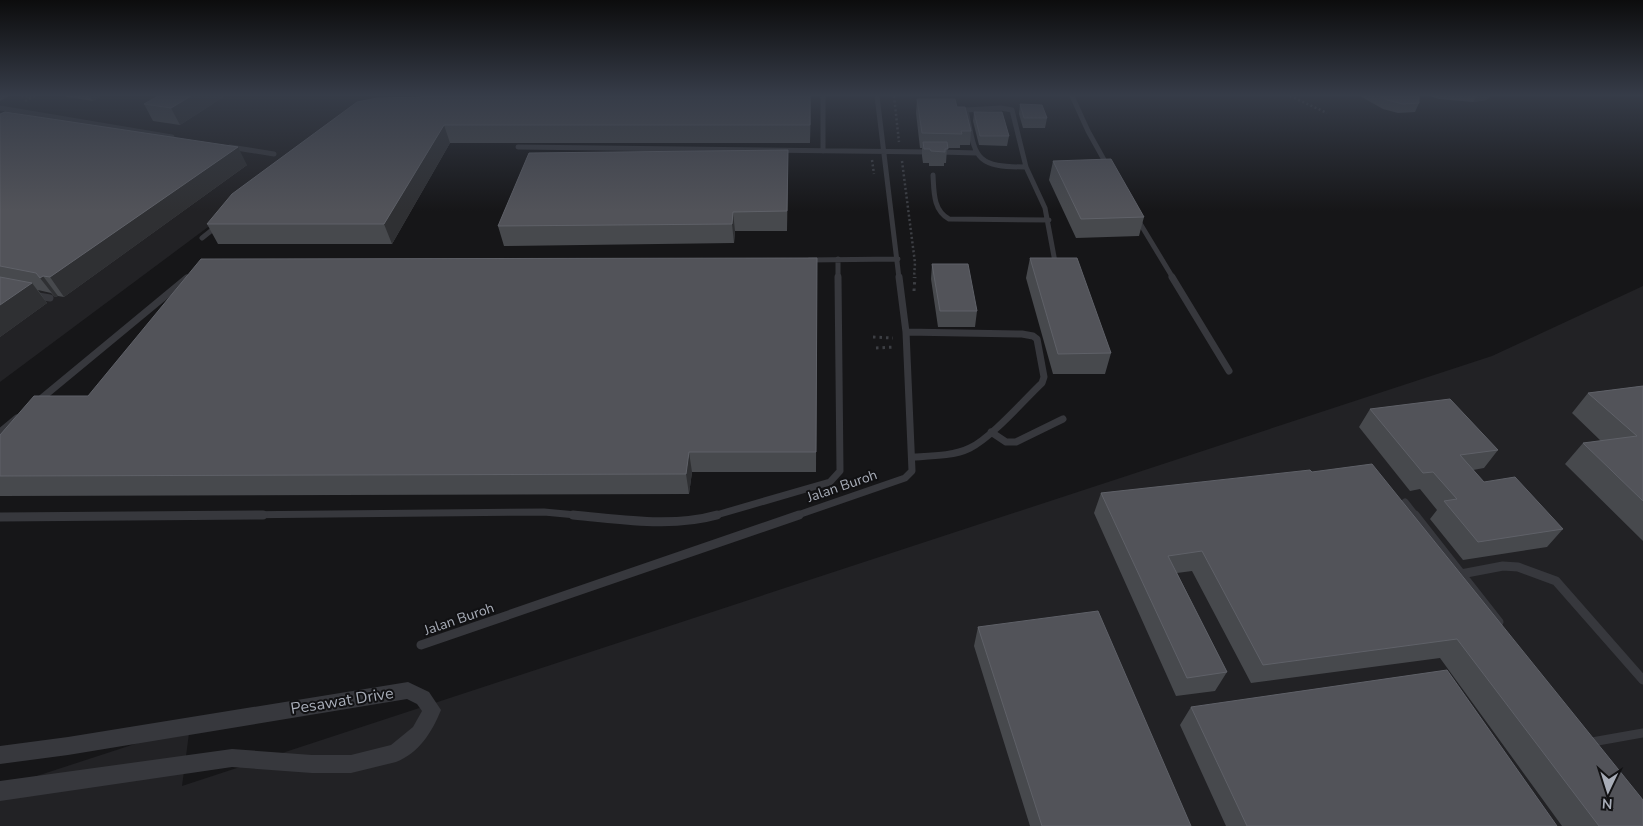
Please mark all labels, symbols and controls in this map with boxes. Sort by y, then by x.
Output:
street label: Jalan Buroh [803,465,880,507]
street label: Jalan Buroh [420,598,497,640]
street label: Pesawat Drive [289,682,395,720]
north arrow [1583,766,1633,816]
text: N [1601,794,1613,813]

